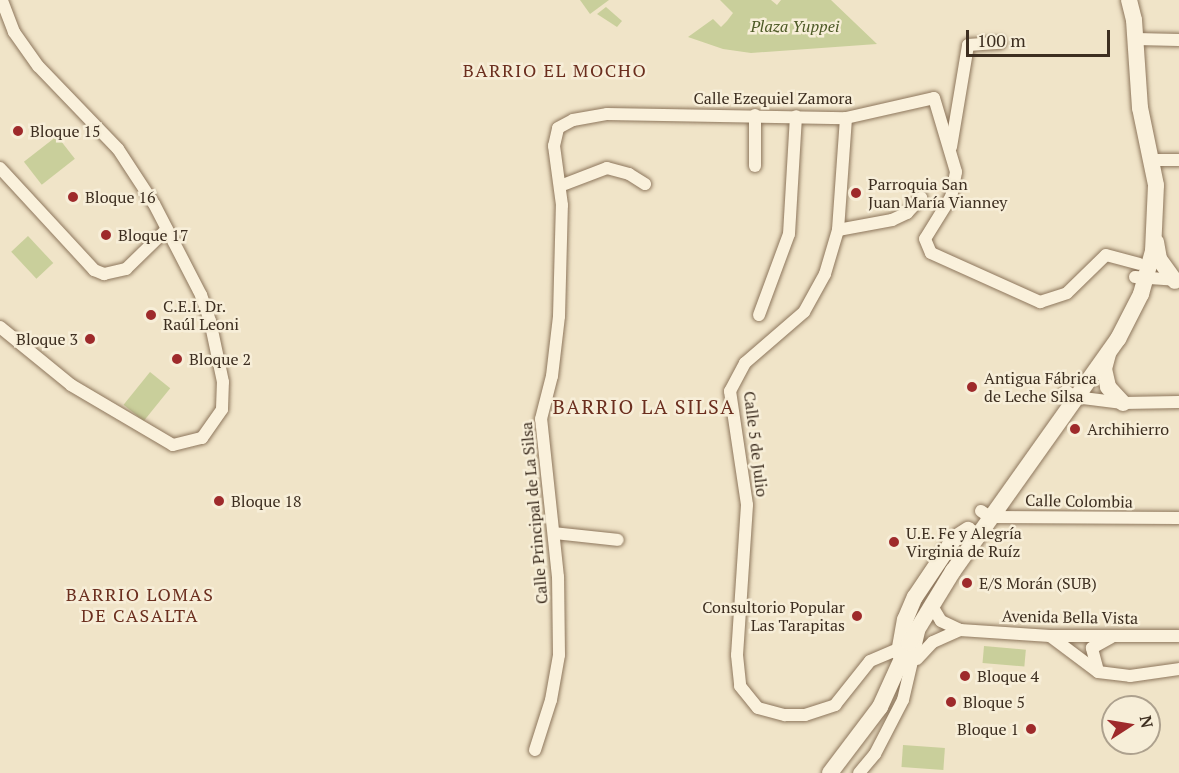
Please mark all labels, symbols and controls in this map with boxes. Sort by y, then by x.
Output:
park label: Plaza Yuppei [751,16,839,36]
scale bar [969,18,1113,56]
text: 100 m [977,28,1026,52]
district label: BARRIO EL MOCHO [463,59,647,81]
street label: Calle Ezequiel Zamora [693,88,853,108]
place label: Bloque 15 [30,121,100,141]
marker: Bloque 15 [11,124,25,138]
place label: Parroquia San Juan María Vianney [868,174,1008,212]
marker: Parroquia San Juan María Vianney [849,186,863,200]
place label: Bloque 16 [85,187,155,207]
marker: Bloque 16 [66,190,80,204]
place label: Bloque 17 [118,225,188,245]
marker: Bloque 17 [99,228,113,242]
place label: C.E.I. Dr. Raúl Leoni [163,296,239,334]
marker: C.E.I. Dr. Raúl Leoni [144,308,158,322]
place label: Bloque 3 [16,329,78,349]
marker: Bloque 3 [83,332,97,346]
place label: Bloque 2 [189,349,251,369]
marker: Bloque 2 [170,352,184,366]
place label: Antigua Fábrica de Leche Silsa [984,368,1097,406]
marker: Antigua Fábrica de Leche Silsa [965,380,979,394]
street label: Calle 5 de Julio [740,390,772,498]
district label: BARRIO LA SILSA [552,394,736,418]
place label: Archihierro [1087,419,1169,439]
street label: Calle Principal de La Silsa [516,421,552,605]
marker: Archihierro [1068,422,1082,436]
street label: Calle Colombia [1025,490,1133,512]
place label: Bloque 18 [231,491,301,511]
marker: Bloque 18 [212,494,226,508]
place label: U.E. Fe y Alegría Virginia de Ruíz [906,523,1023,561]
marker: U.E. Fe y Alegría Virginia de Ruíz [887,535,901,549]
place label: E/S Morán (SUB) [979,573,1097,593]
marker: E/S Morán (SUB) [960,576,974,590]
district label: BARRIO LOMAS DE CASALTA [66,584,214,626]
place label: Consultorio Popular Las Tarapitas [702,597,845,635]
street label: Avenida Bella Vista [1001,606,1139,628]
marker: Consultorio Popular Las Tarapitas [850,609,864,623]
place label: Bloque 4 [977,666,1039,686]
marker: Bloque 4 [958,669,972,683]
place label: Bloque 5 [963,692,1025,712]
marker: Bloque 5 [944,695,958,709]
north arrow [1101,695,1161,755]
text: N [1135,713,1159,730]
place label: Bloque 1 [957,719,1019,739]
marker: Bloque 1 [1024,722,1038,736]

